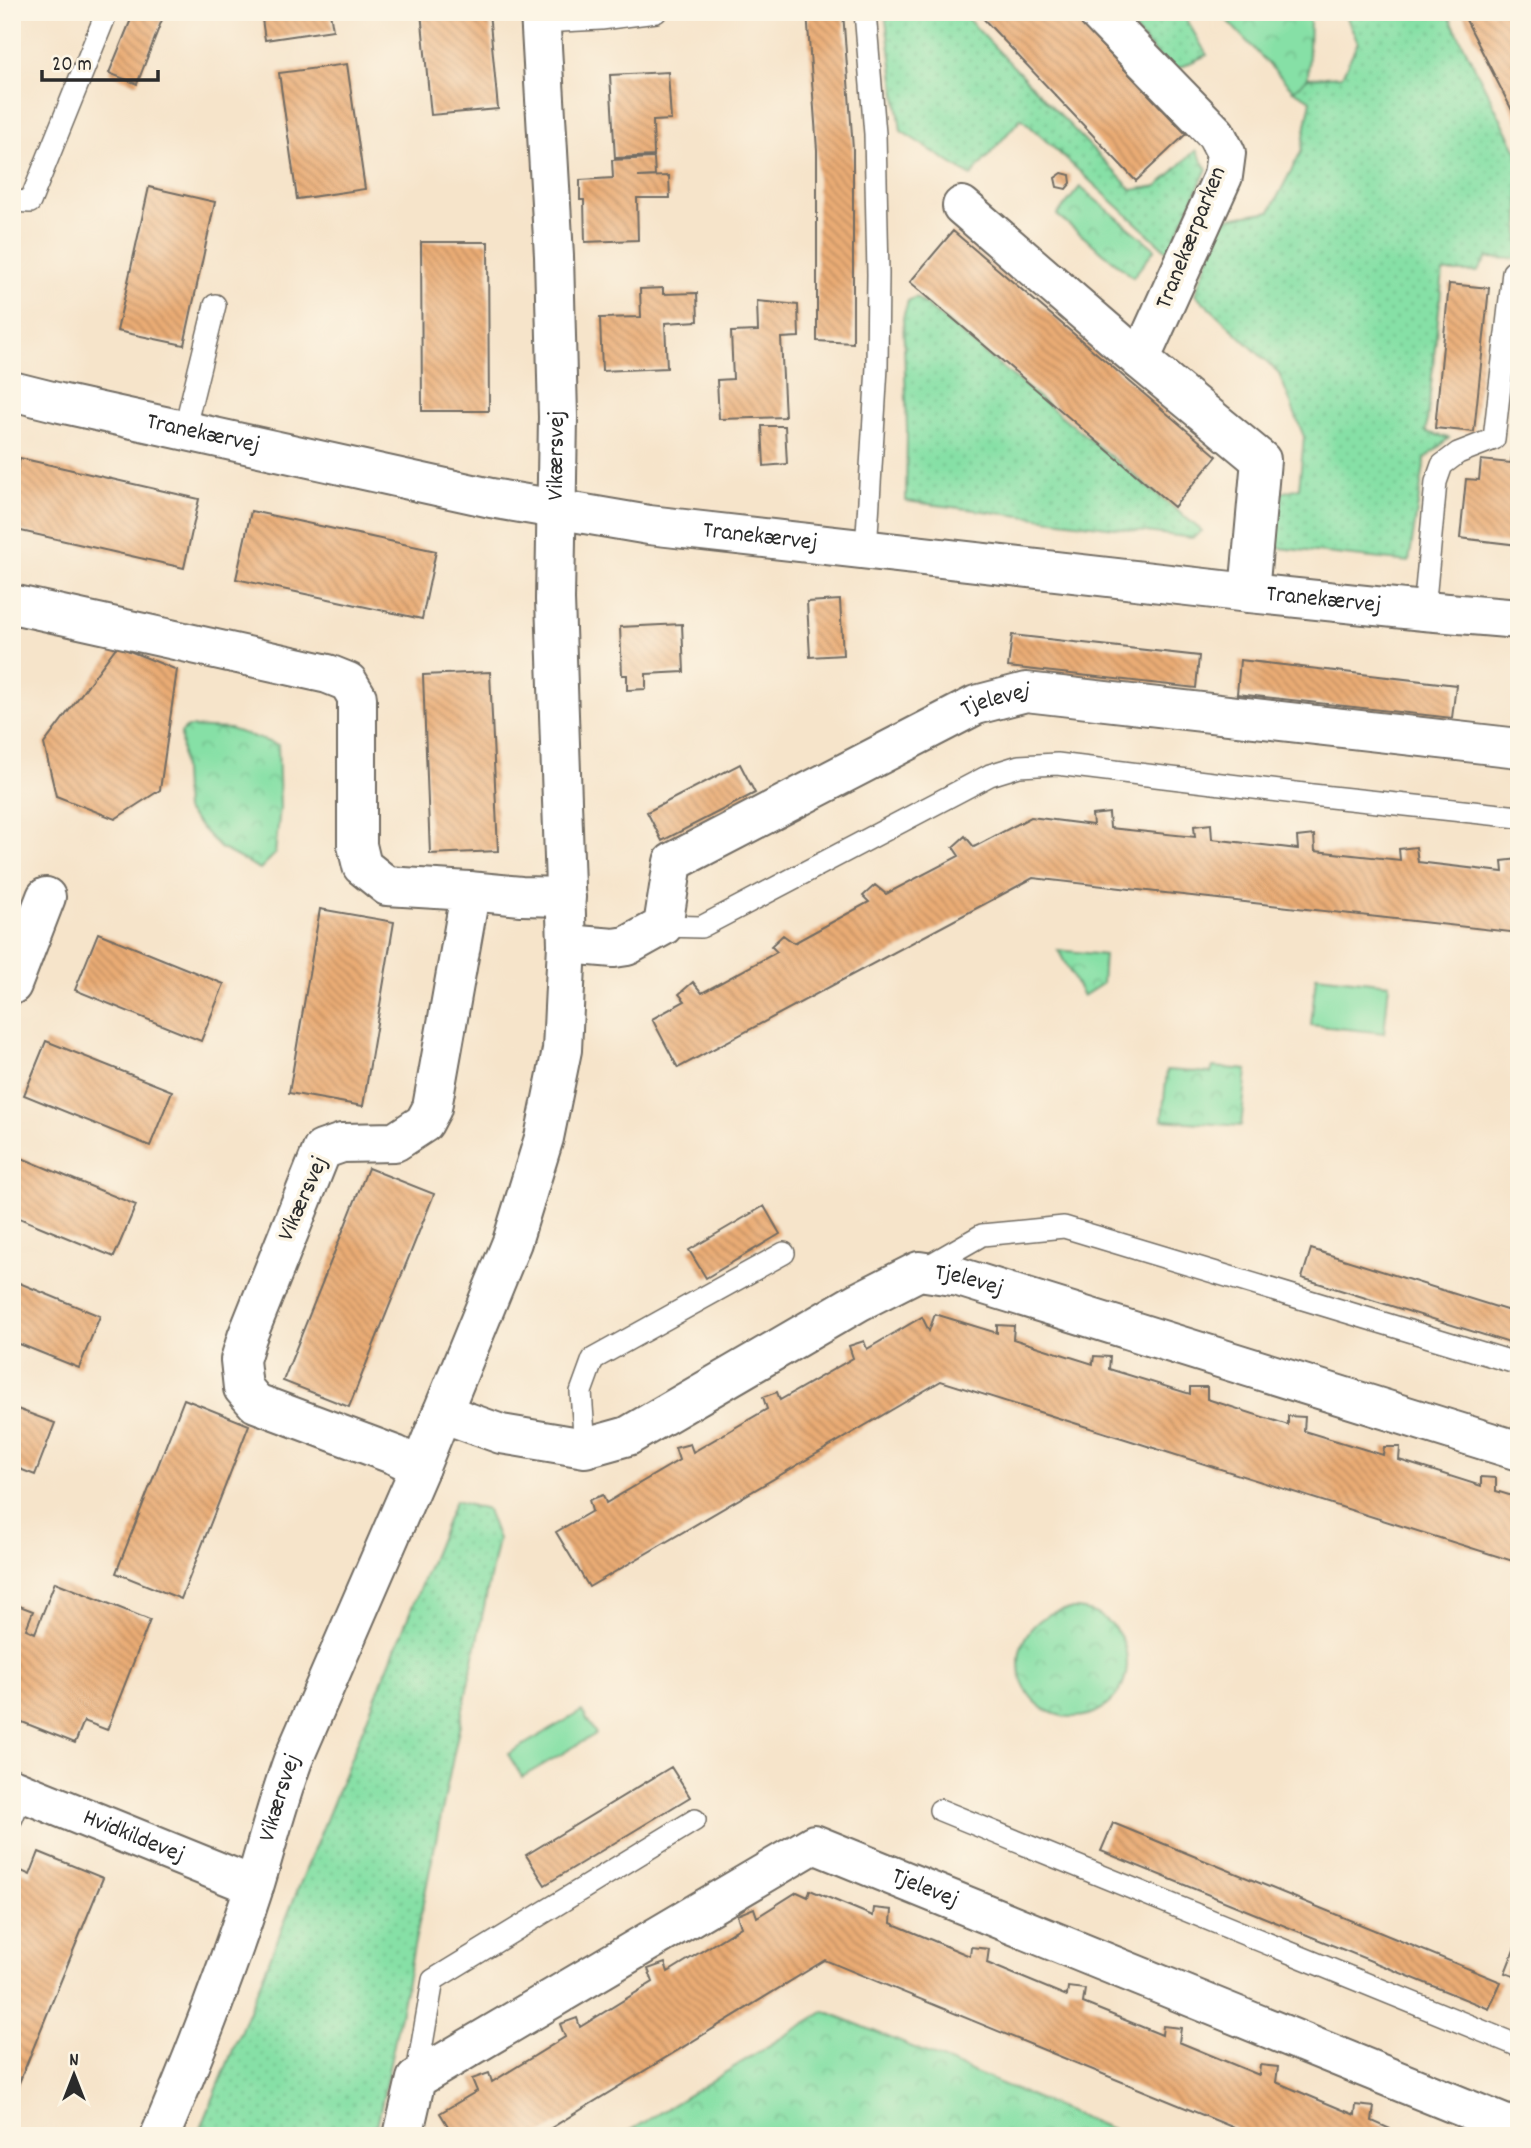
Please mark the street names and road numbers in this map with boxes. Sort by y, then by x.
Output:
street label: Tranekærparken [1148,162,1236,314]
street label: Tranekærvej [143,406,263,464]
street label: Vikærsvej [540,410,575,501]
street label: Tranekærvej [701,514,819,561]
street label: Tranekærvej [1265,578,1383,623]
street label: Tjelevej [955,675,1032,727]
street label: Vikærsvej [270,1151,338,1247]
street label: Tjelevej [932,1257,1007,1307]
street label: Vikærsvej [251,1749,311,1846]
street label: Hvidkildevej [78,1801,189,1873]
street label: Tjelevej [886,1860,963,1918]

